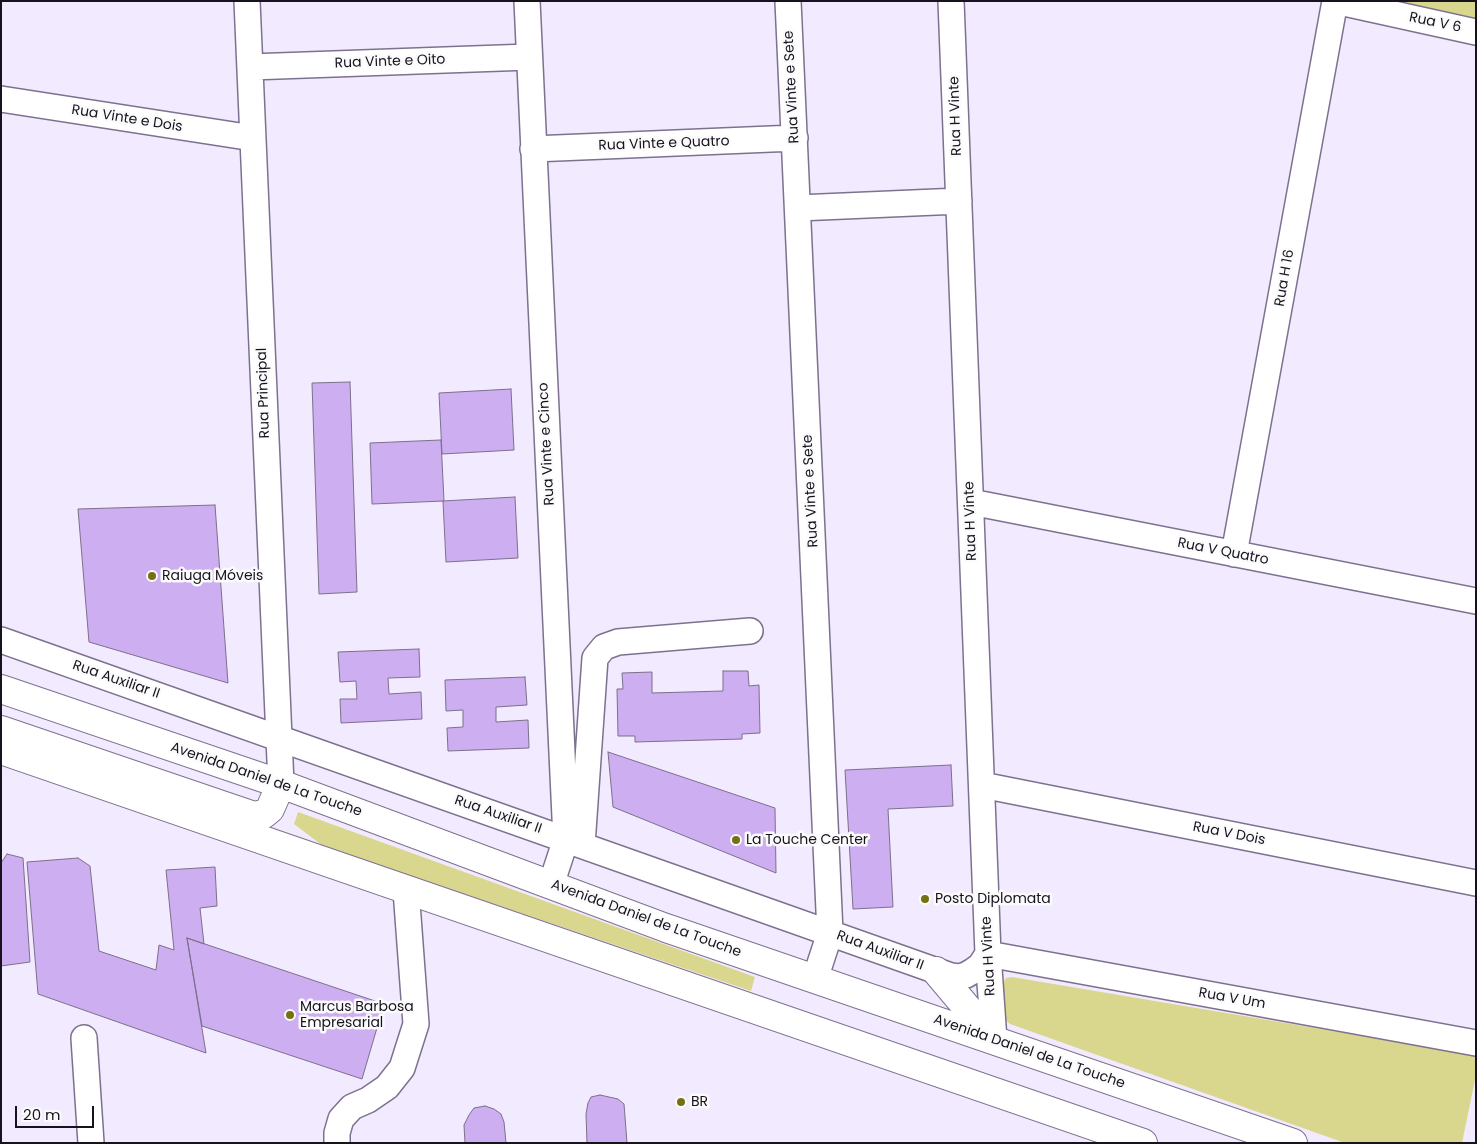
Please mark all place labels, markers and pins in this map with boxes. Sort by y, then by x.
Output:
place label: Raiuga Móveis [162,568,263,584]
marker: Raiuga Móveis [146,570,158,582]
place label: La Touche Center [746,832,868,848]
marker: La Touche Center [730,834,742,846]
place label: Posto Diplomata [935,891,1051,907]
marker: Posto Diplomata [919,893,931,905]
place label: Marcus Barbosa Empresarial [300,999,414,1032]
marker: Marcus Barbosa Empresarial [284,1009,296,1021]
place label: BR [691,1094,708,1110]
marker: BR [675,1096,687,1108]

